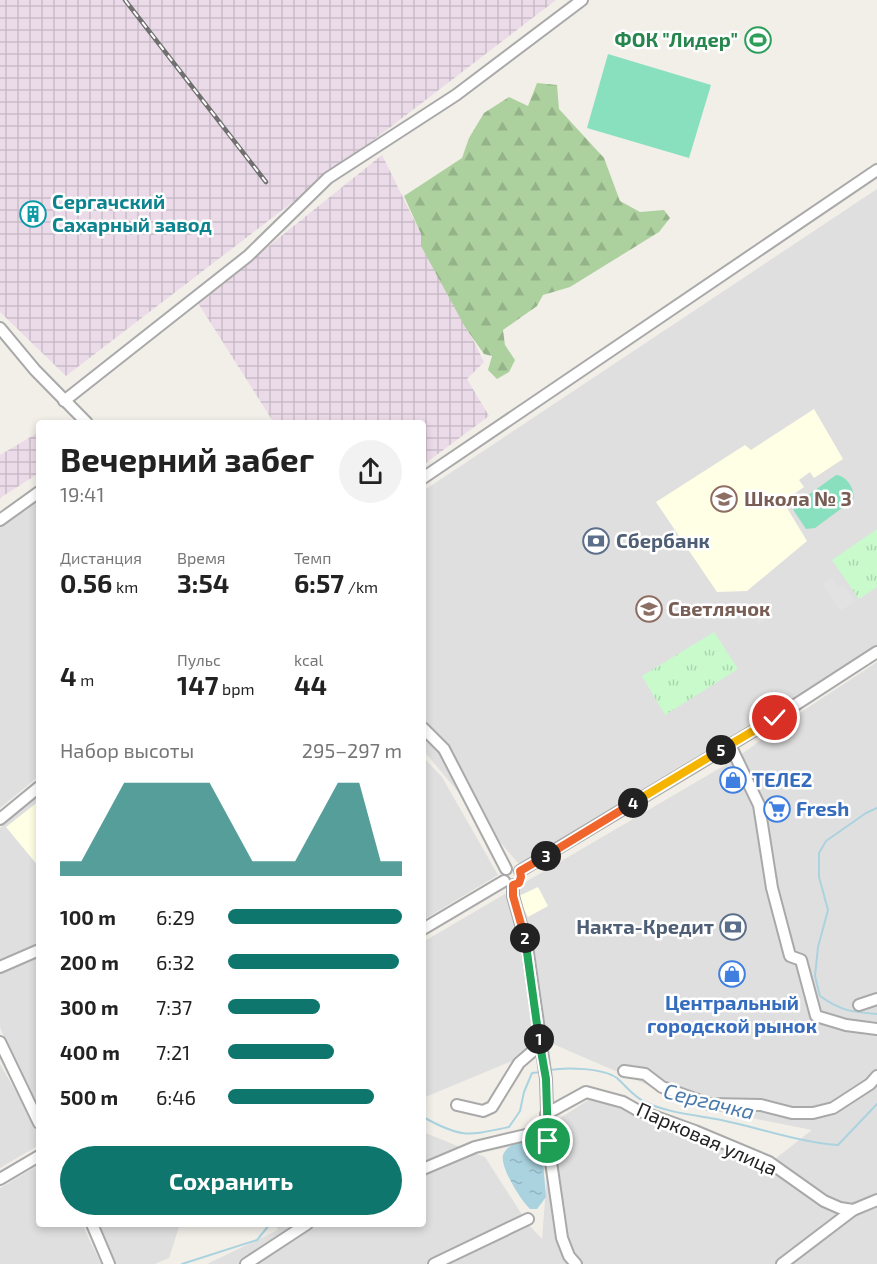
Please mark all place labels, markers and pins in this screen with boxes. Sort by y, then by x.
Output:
sports icon: ФОК "Лидер" [743,25,773,55]
place label: ФОК "Лидер" [615,27,738,51]
place label: Сергачский Сахарный завод [52,189,212,236]
building icon: Сергачский Сахарный завод [18,199,48,229]
school or university icon: Школа № 3 [709,484,739,514]
place label: Школа № 3 [744,486,852,510]
bank icon: Сбербанк [581,526,611,556]
place label: Сбербанк [616,528,710,552]
school or university icon: Светлячок [634,594,664,624]
place label: Светлячок [668,596,770,620]
pin [749,692,800,743]
pin: 5 [706,735,736,765]
shop icon: ТЕЛЕ2 [718,765,748,795]
place label: ТЕЛЕ2 [752,767,812,791]
pin: 4 [618,788,648,818]
supermarket icon: Fresh [762,794,792,824]
place label: Fresh [796,796,849,820]
pin: 3 [531,841,561,871]
bank icon: Накта-Кредит [718,912,748,942]
place label: Накта-Кредит [576,914,714,938]
pin: 2 [510,923,540,953]
shop icon: Центральный городской рынок [717,959,747,989]
place label: Центральный городской рынок [647,990,817,1037]
pin: 1 [524,1024,554,1054]
pin [522,1115,573,1166]

